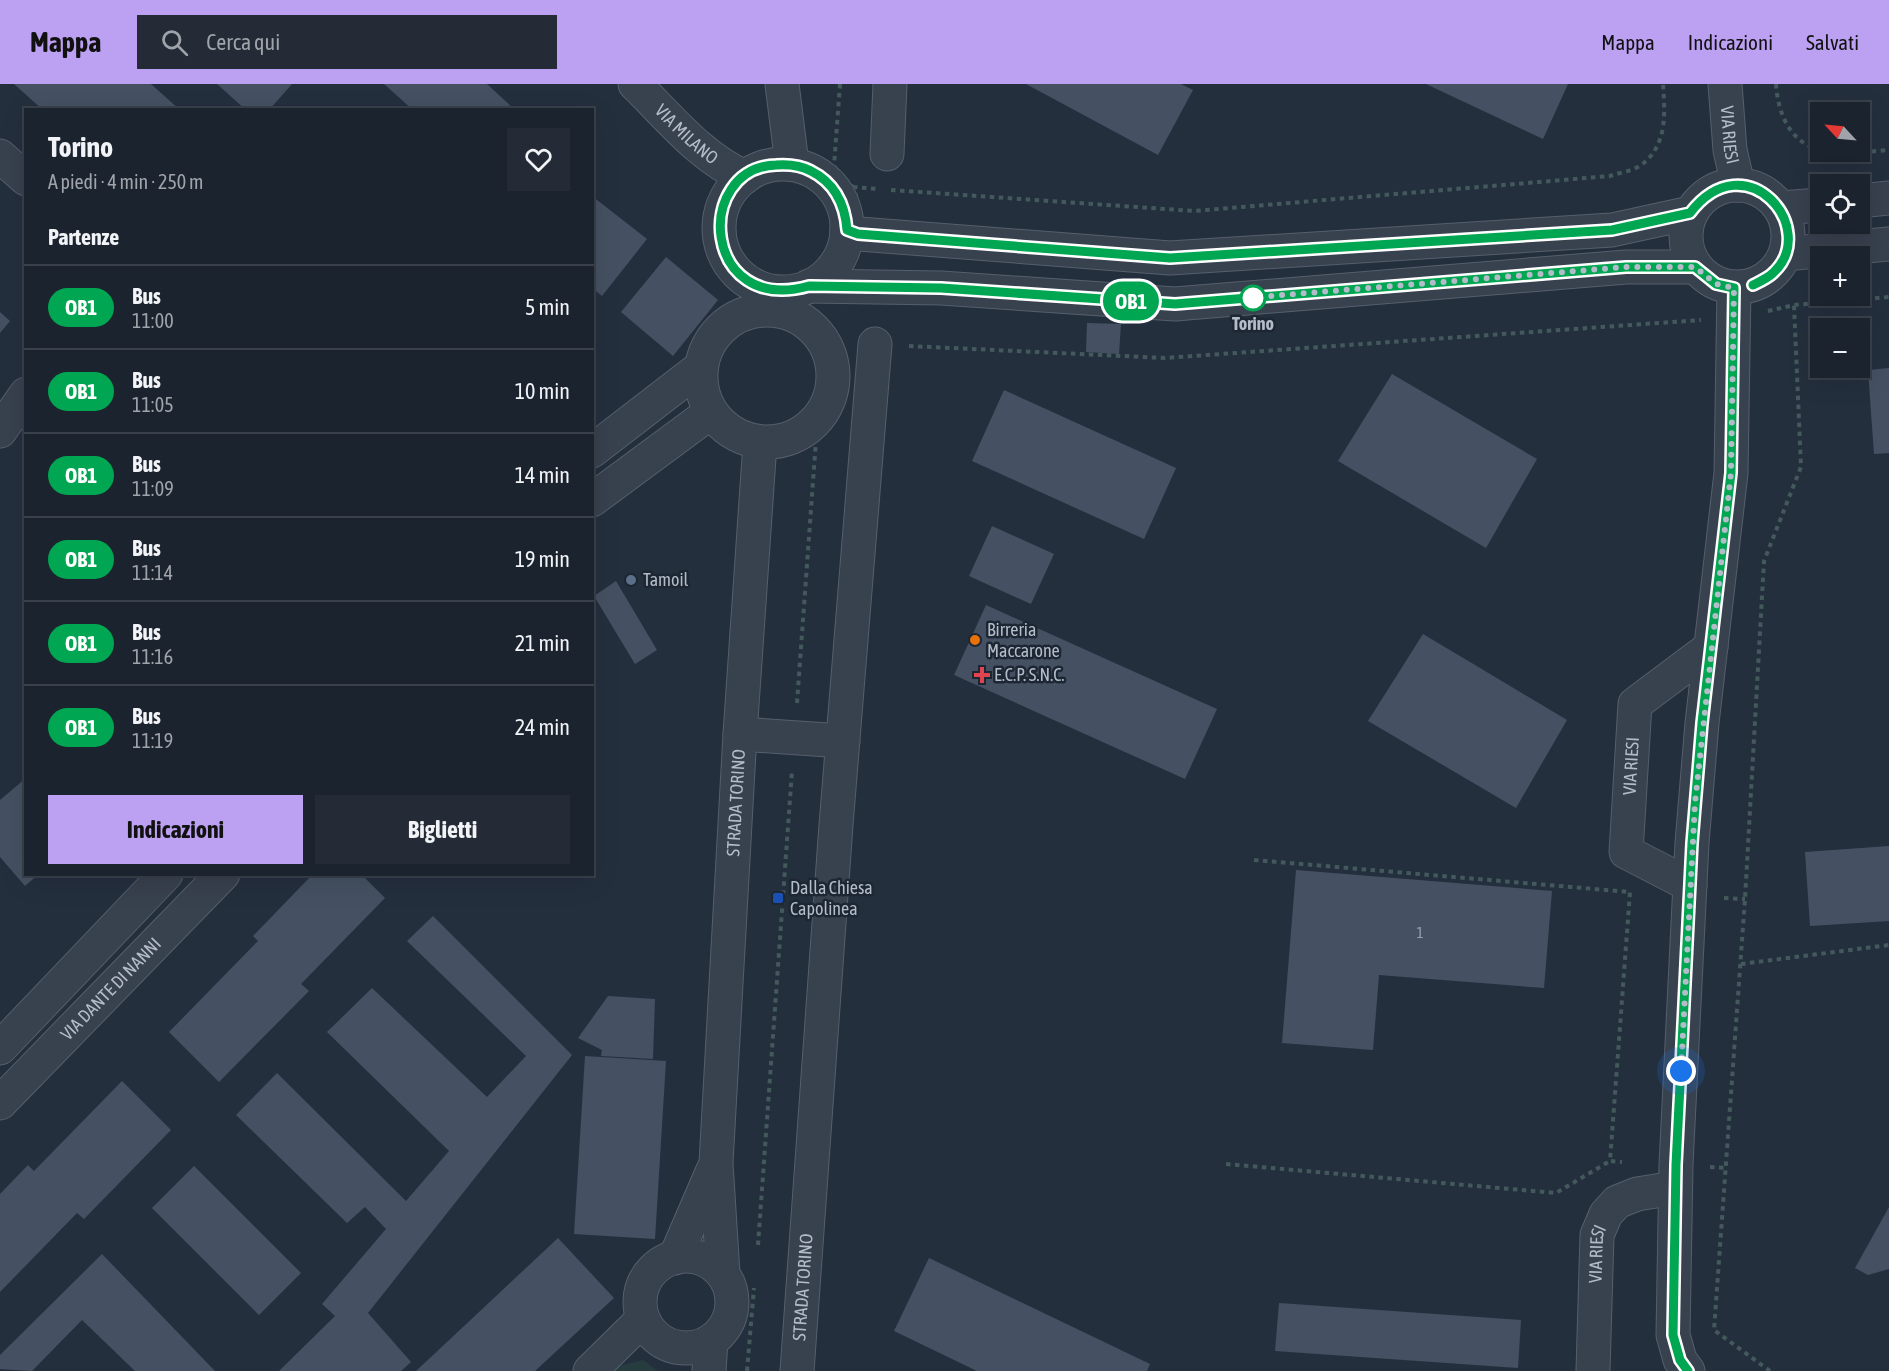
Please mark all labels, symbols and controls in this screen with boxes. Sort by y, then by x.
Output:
search box [137,15,557,69]
text: Mappa [30,26,101,58]
icon: search [158,26,191,59]
text: Cerca qui [206,29,280,55]
text: Mappa [1601,30,1655,54]
text: Indicazioni [1688,30,1773,54]
text: Salvati [1806,30,1859,54]
street label: VIA MILANO [651,100,722,168]
north arrow [1810,102,1870,162]
map controls [1810,102,1870,378]
street label: VIA RIESI [1717,105,1744,166]
button: heart [507,128,570,191]
text: Torino [48,131,113,163]
text: A piedi · 4 min · 250 m [48,170,203,193]
button: locate [1810,174,1870,234]
text: Partenze [48,224,119,250]
button: + [1810,246,1870,306]
line badge: OB1 [1096,282,1166,320]
text: Bus [132,283,161,309]
marker: Torino [1240,285,1266,311]
text: OB1 [1115,289,1147,313]
text: 5 min [525,294,570,320]
text: OB1 [65,295,97,319]
text: 11:00 [132,309,174,332]
place label: Torino [1232,313,1274,334]
button: − [1810,318,1870,378]
text: Bus [132,367,161,393]
text: 10 min [515,378,570,404]
text: OB1 [65,379,97,403]
text: 11:05 [132,393,174,416]
text: Bus [132,451,161,477]
text: 14 min [515,462,570,488]
text: OB1 [65,463,97,487]
text: 11:09 [132,477,174,500]
text: Bus [132,535,161,561]
text: 19 min [515,546,570,572]
text: OB1 [65,547,97,571]
text: 11:14 [132,561,173,584]
place label: Tamoil [643,569,689,590]
marker: Tamoil [624,573,638,587]
text: Bus [132,619,161,645]
place label: Birreria Maccarone [987,619,1060,661]
text: 21 min [515,630,570,656]
text: OB1 [65,631,97,655]
marker: Birreria Maccarone [968,633,982,647]
text: 11:16 [132,645,173,668]
place label: E.C.P. S.N.C. [994,664,1065,685]
marker: E.C.P. S.N.C. [975,668,989,682]
text: Bus [132,703,161,729]
text: 24 min [515,714,570,740]
text: OB1 [65,715,97,739]
text: 11:19 [132,729,173,752]
street label: VIA RIESI [1618,736,1643,796]
street label: STRADA TORINO [722,749,749,857]
button: Indicazioni [48,795,303,864]
button: Biglietti [315,795,570,864]
place label: Dalla Chiesa Capolinea [790,877,873,919]
marker: Dalla Chiesa Capolinea [771,891,785,905]
house number: 1 [1416,924,1424,941]
street label: VIA DANTE DI NANNI [56,933,165,1044]
your location [1666,1056,1696,1086]
street label: VIA RIESI [1585,1221,1610,1283]
street label: STRADA TORINO [788,1233,817,1342]

